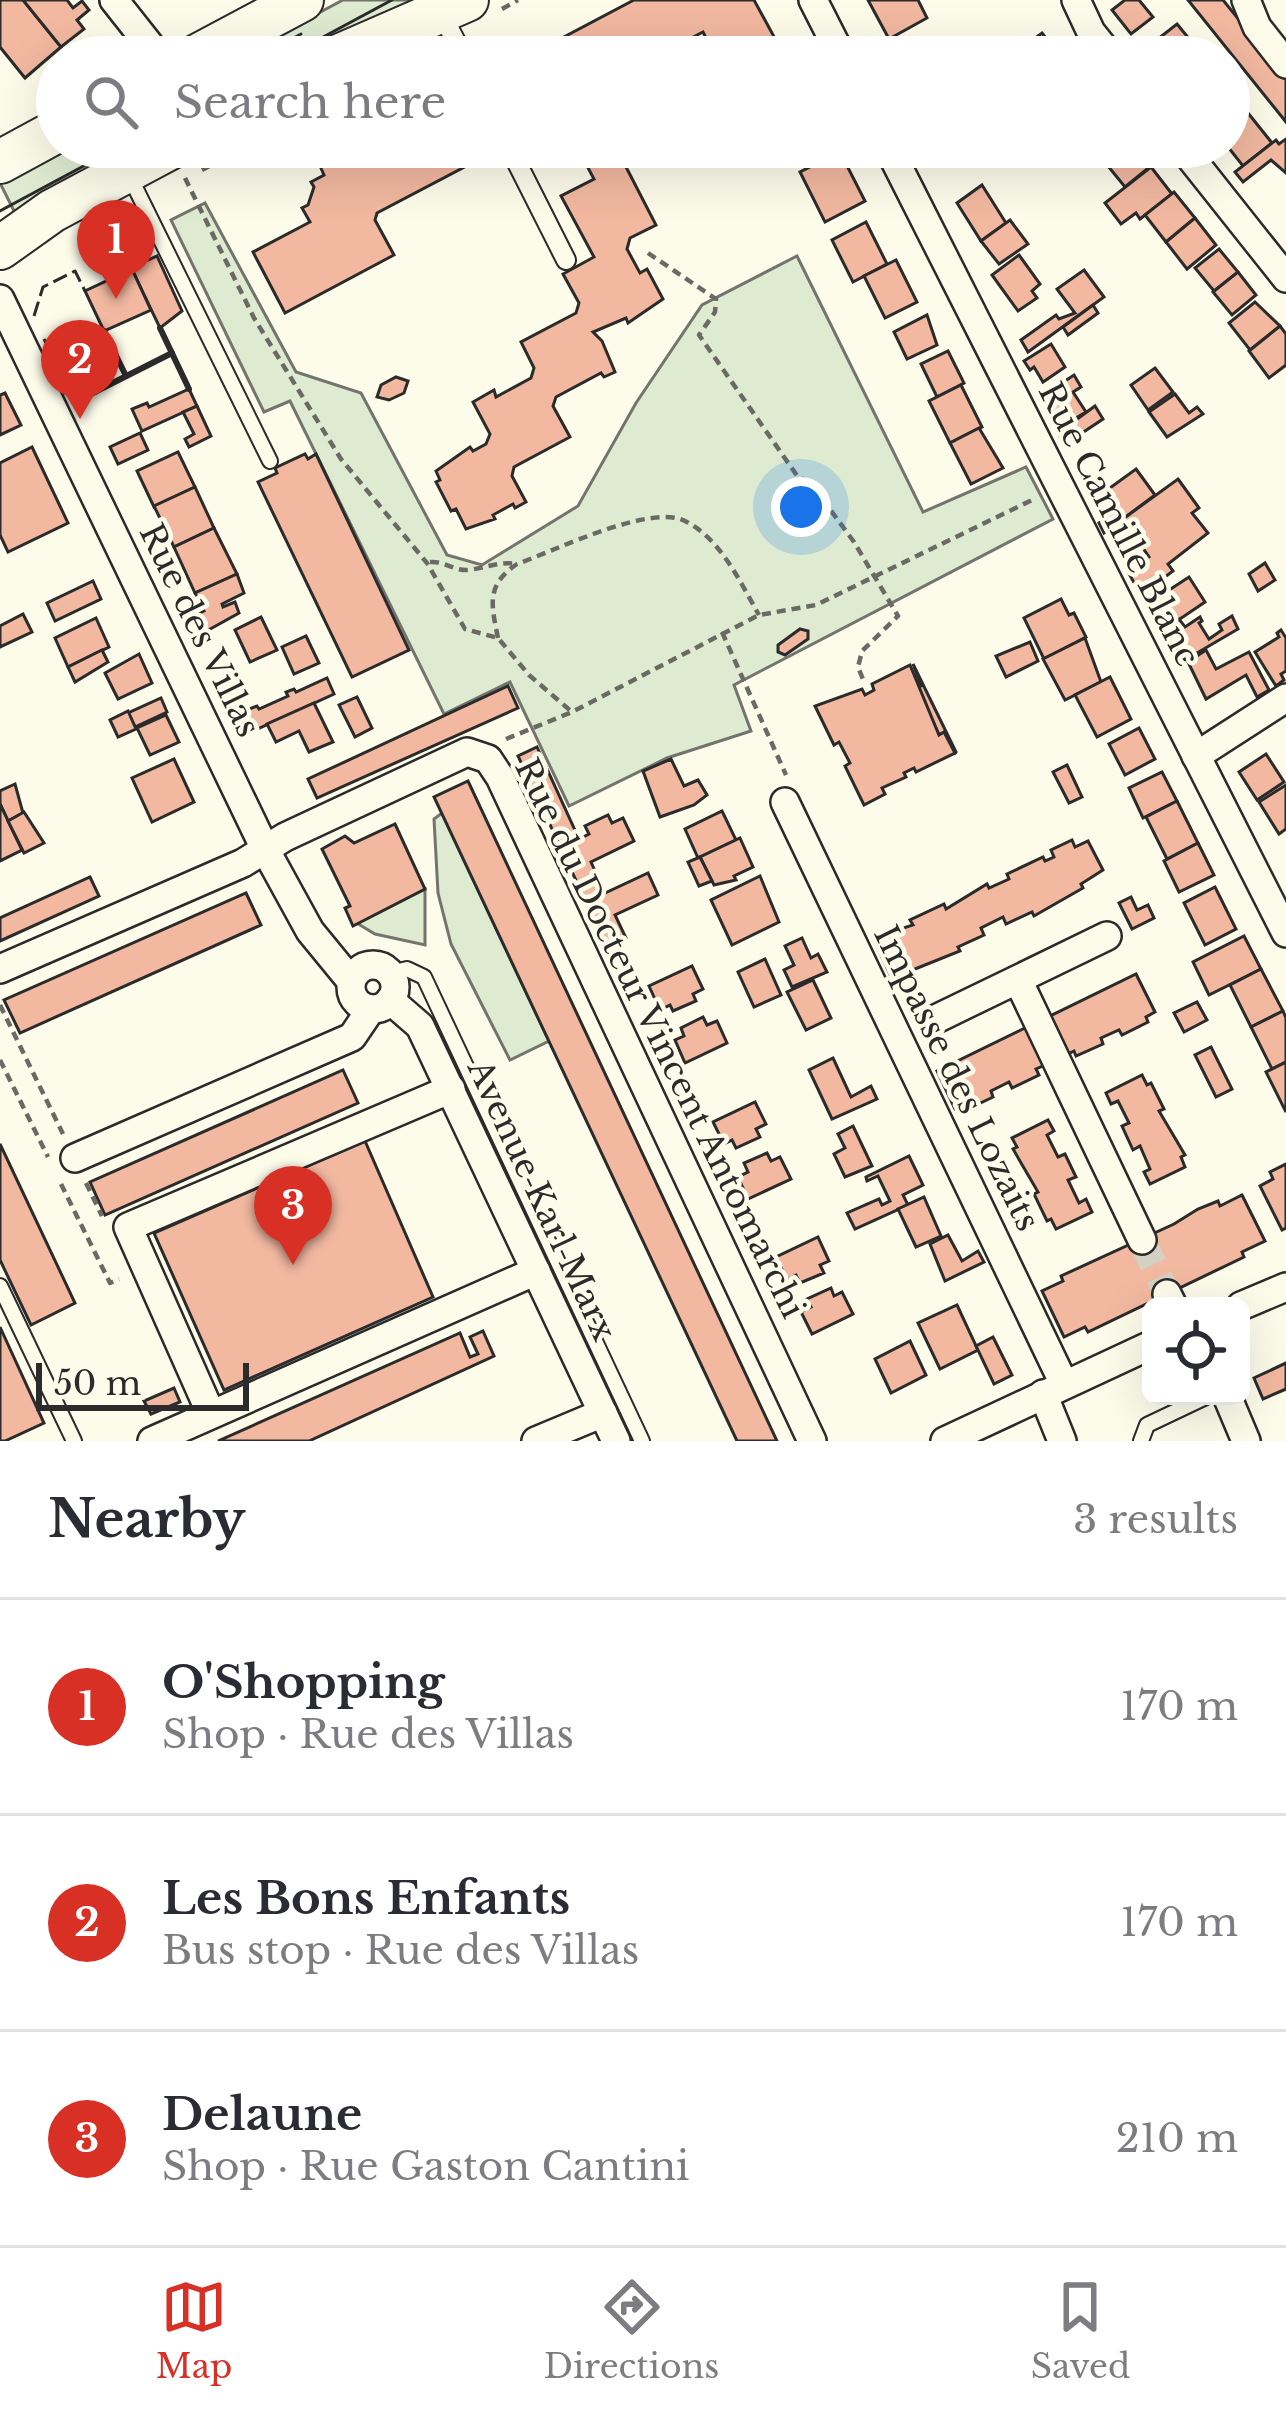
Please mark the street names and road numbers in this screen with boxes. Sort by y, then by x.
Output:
street label: Rue Camille Blanc [1030,375,1208,673]
street label: Rue des Villas [131,517,269,743]
street label: Rue du Docteur Vincent Antomarchi [506,751,814,1325]
street label: Impasse des Lozaits [865,919,1049,1237]
street label: Avenue Karl Marx [459,1052,625,1347]

